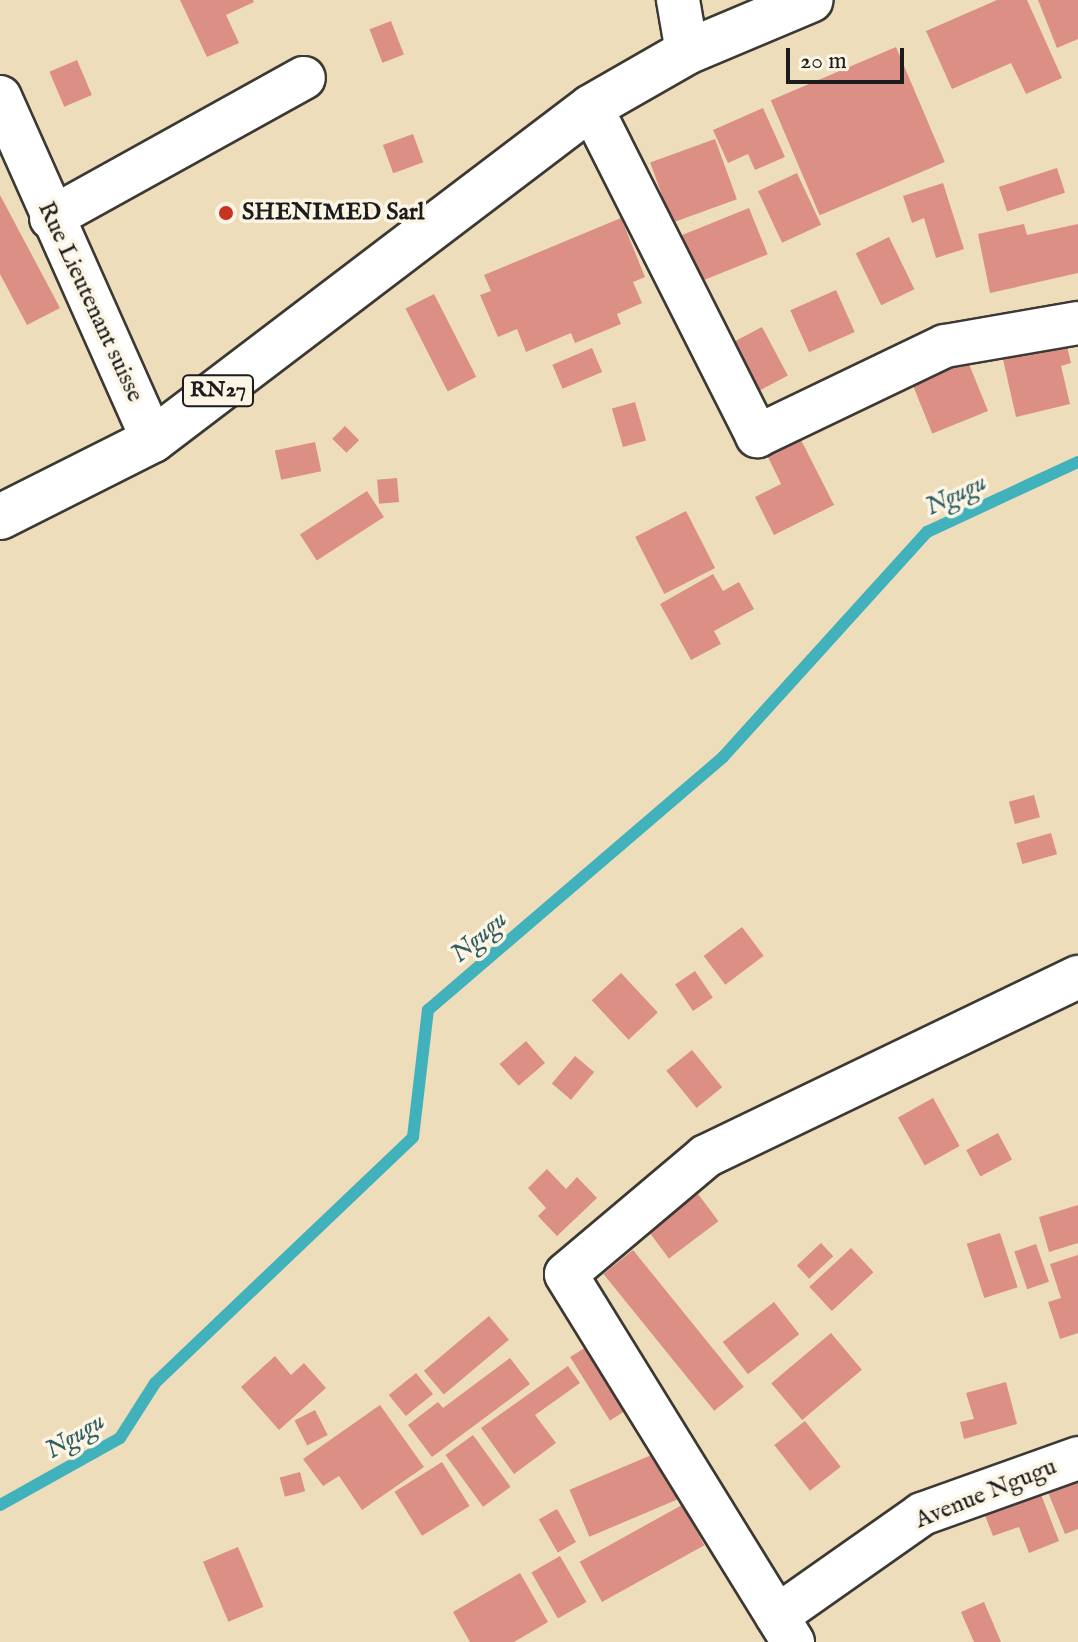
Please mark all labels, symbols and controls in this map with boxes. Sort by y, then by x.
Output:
scale bar [790,32,908,82]
text: 20 m [800,46,847,77]
street label: Rue Lieutenant suisse [31,197,149,407]
place label: SHENIMED Sarl [242,199,424,227]
marker: SHENIMED Sarl [217,204,235,222]
road number: RN27 [180,373,256,409]
water label: Ngugu [920,467,992,523]
water label: Ngugu [444,904,514,970]
water label: Ngugu [39,1406,111,1466]
street label: Avenue Ngugu [911,1453,1061,1535]

